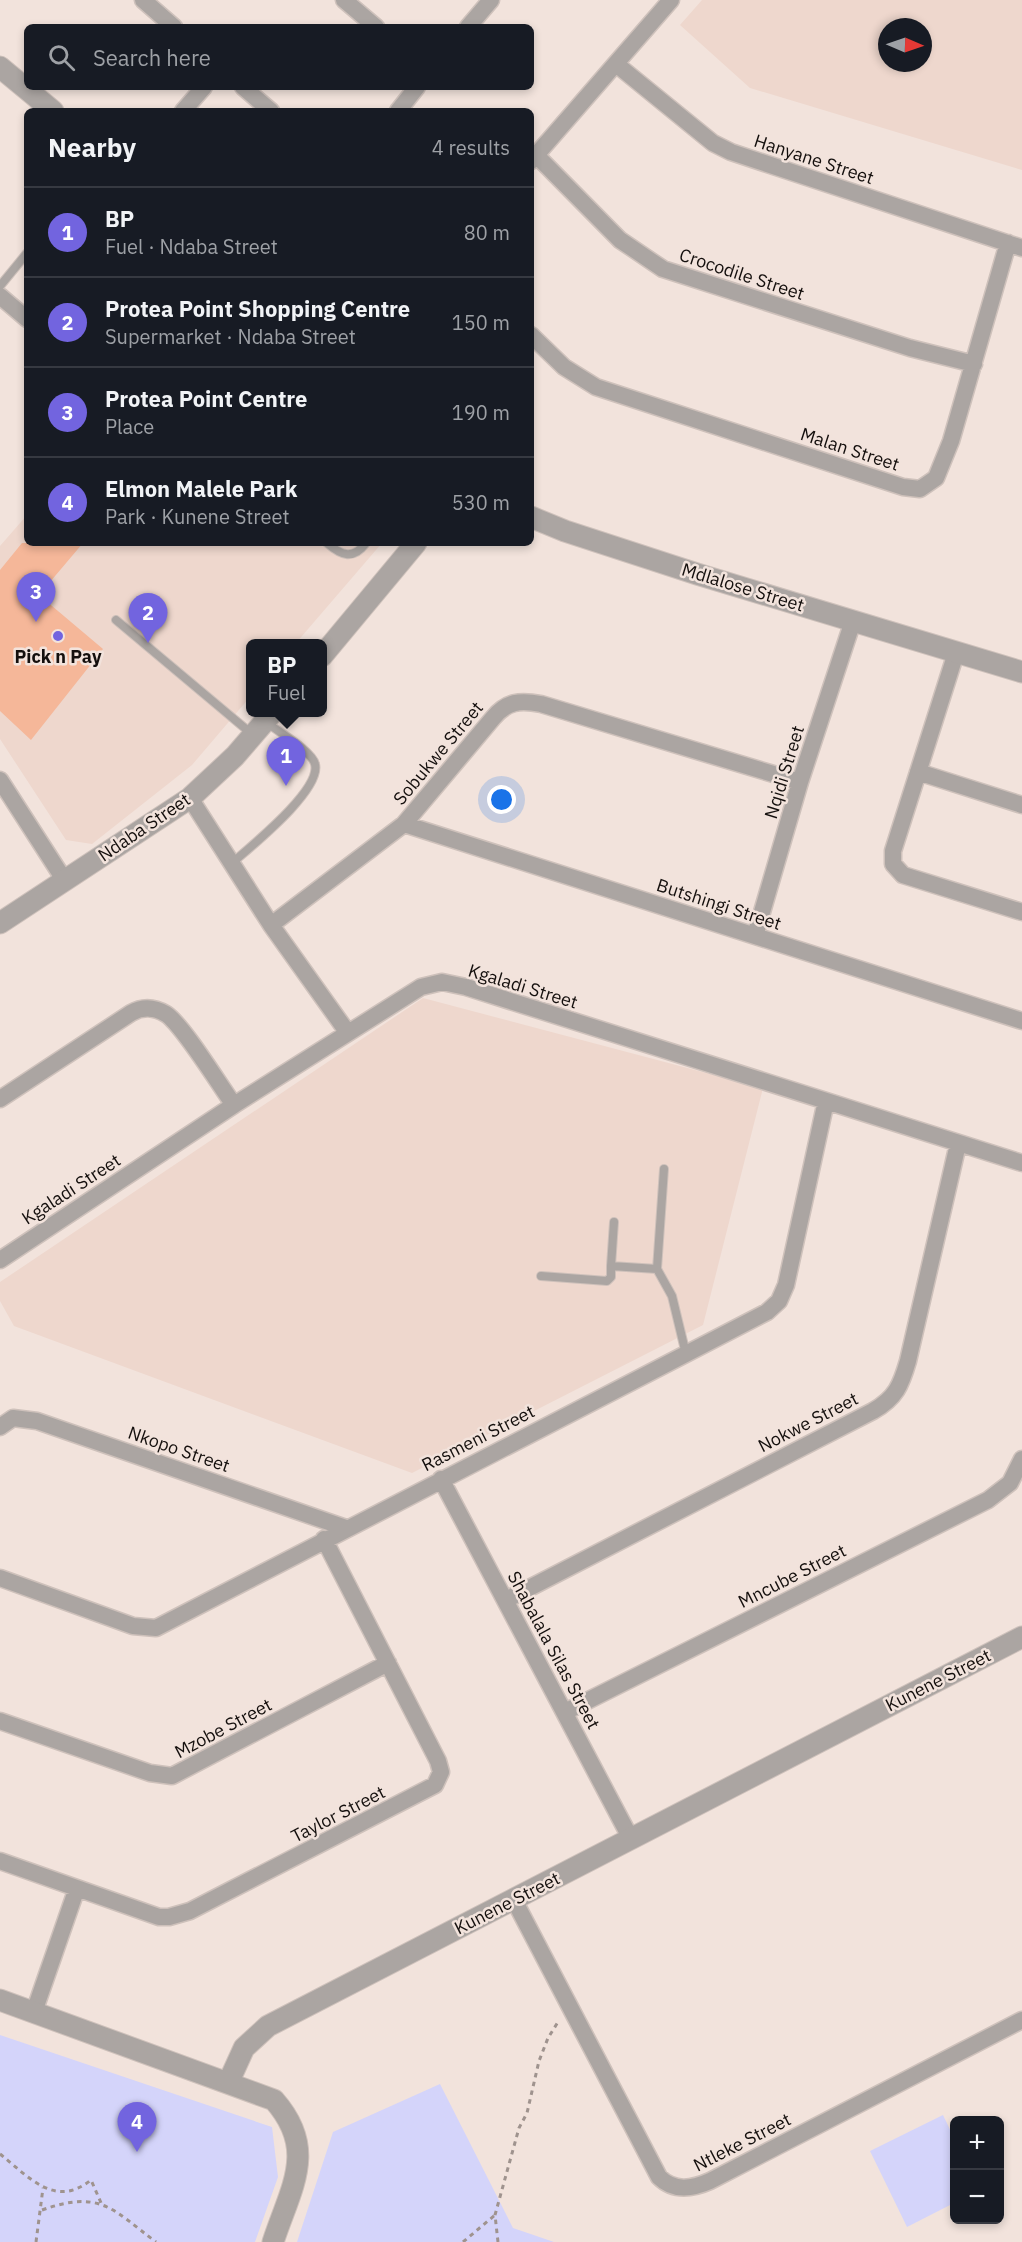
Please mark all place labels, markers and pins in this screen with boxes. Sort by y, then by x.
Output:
pin: 3 [16,572,56,622]
pin: 2 [128,594,168,643]
marker: Pick n Pay [51,629,65,643]
place label: Pick n Pay [14,645,102,668]
pin: 1 [266,736,306,786]
pin: 4 [118,2102,156,2152]

